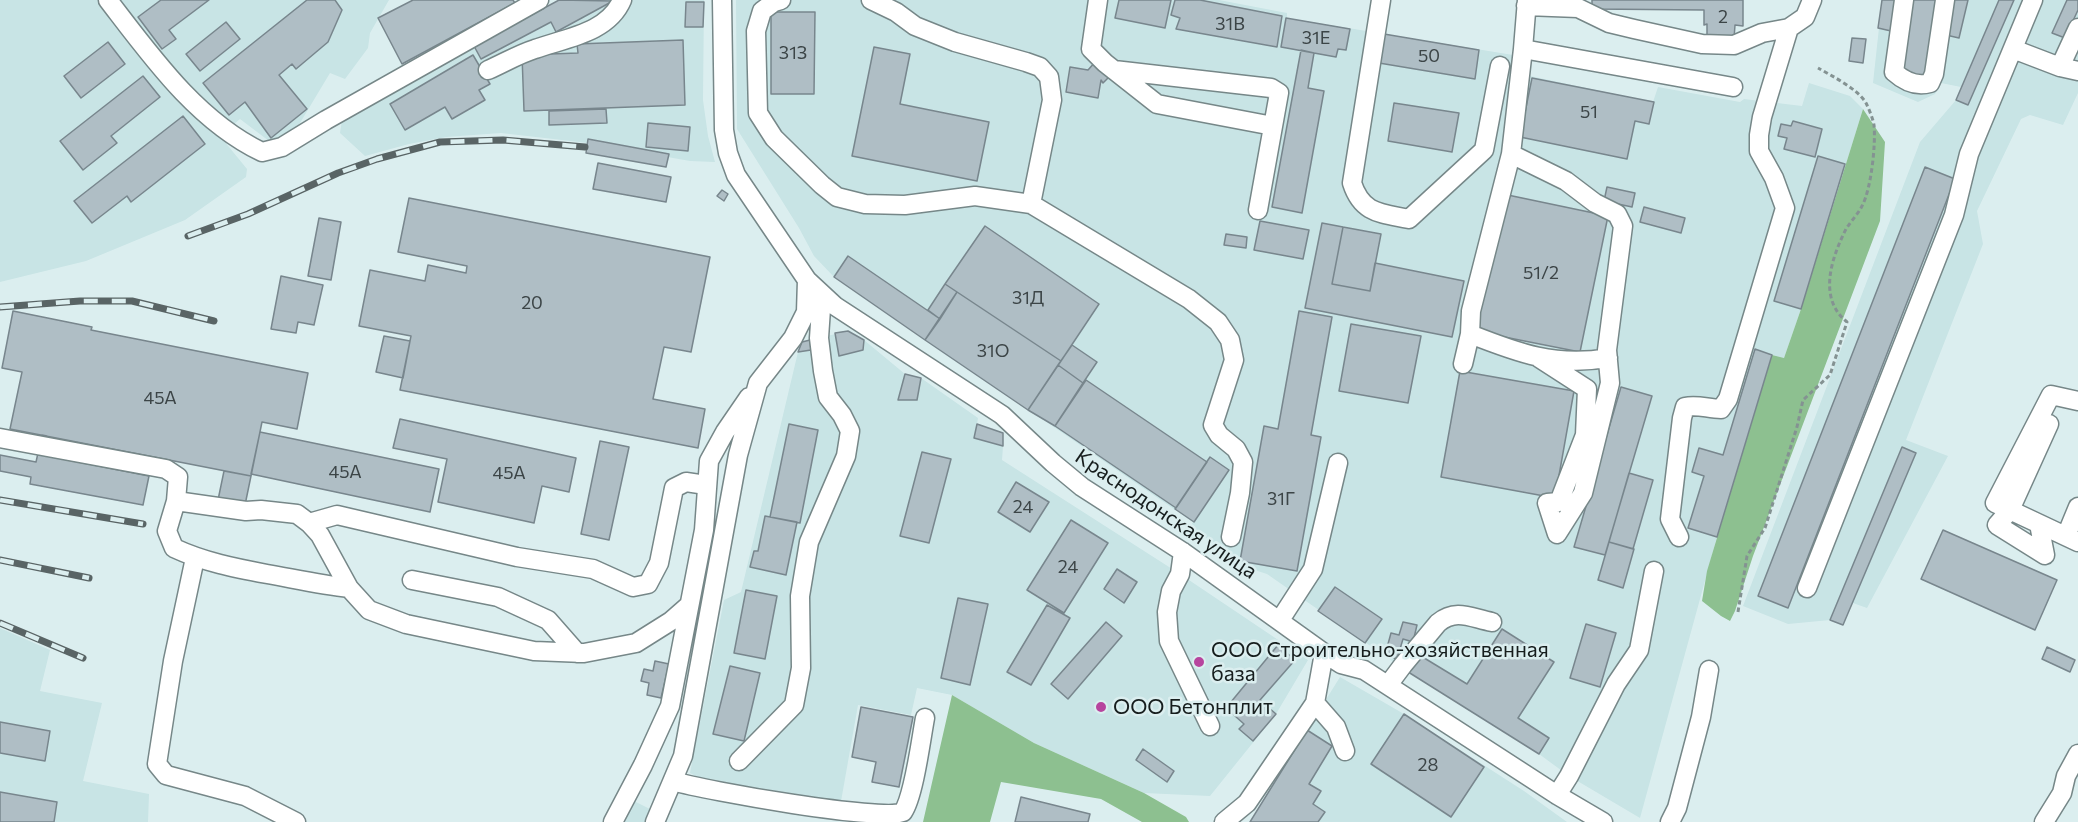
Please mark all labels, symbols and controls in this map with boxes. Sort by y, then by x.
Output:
house number: 2 [1718,6,1728,28]
house number: 31В [1215,13,1245,35]
house number: 31Е [1302,27,1330,49]
house number: 31З [779,42,807,64]
house number: 50 [1418,45,1440,67]
house number: 51 [1580,101,1598,123]
house number: 51/2 [1523,262,1559,284]
house number: 31Д [1012,287,1044,309]
house number: 20 [521,292,543,314]
house number: 31О [977,340,1009,362]
house number: 45А [143,387,177,409]
street label: Краснодонская улица [1070,444,1262,584]
house number: 45А [328,461,362,483]
house number: 45А [492,462,526,484]
house number: 31Г [1267,488,1295,510]
house number: 24 [1013,496,1033,518]
house number: 24 [1058,556,1078,578]
place label: ООО Строительно-хозяйственная база [1211,637,1549,687]
marker: ООО Строительно-хозяйственная база [1192,655,1206,669]
place label: ООО Бетонплит [1113,694,1273,720]
marker: ООО Бетонплит [1094,700,1108,714]
house number: 28 [1418,754,1438,776]

